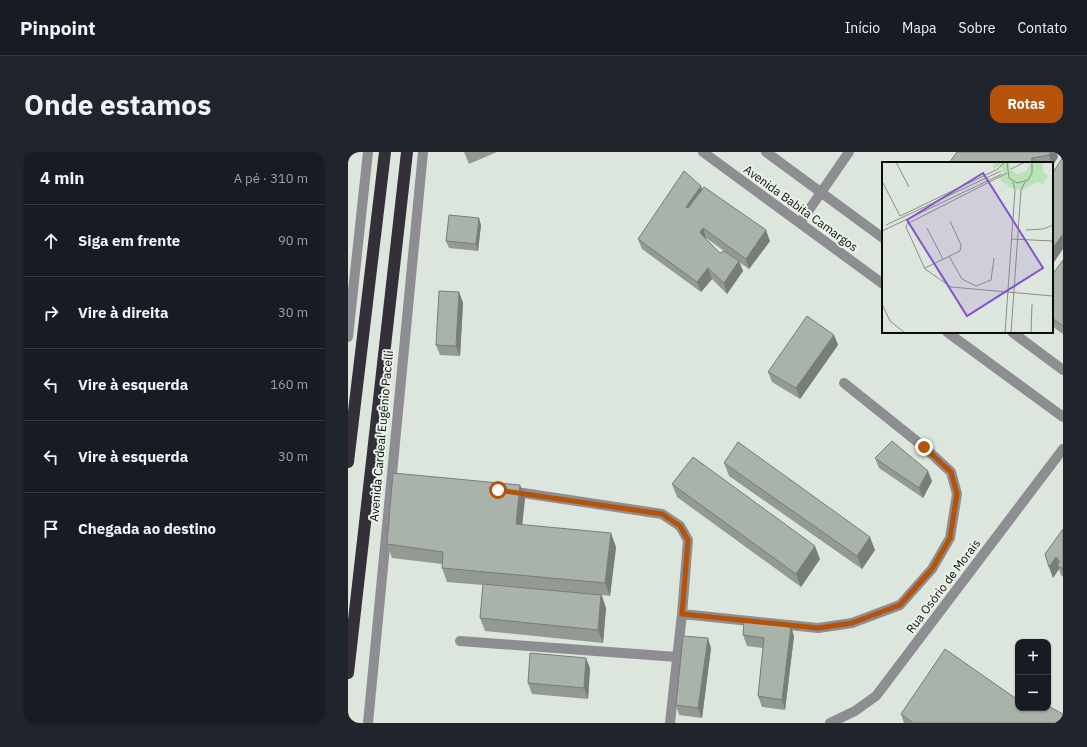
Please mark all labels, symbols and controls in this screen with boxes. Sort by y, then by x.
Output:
text: Pinpoint [20,16,96,40]
text: Início [845,19,880,37]
text: Mapa [902,19,937,37]
text: Sobre [959,19,995,37]
text: Contato [1017,19,1067,37]
button: Rotas [990,85,1063,123]
text: Onde estamos [24,86,211,123]
street label: Avenida Babita Camargos [741,162,861,254]
inset map [882,162,1053,333]
text: 4 min [40,167,84,189]
text: A pé · 310 m [234,170,308,187]
icon: ahead [40,230,62,252]
text: Siga em frente [78,231,180,250]
text: 90 m [278,232,308,249]
icon: right [40,302,62,324]
text: Vire à direita [78,303,168,322]
text: 30 m [278,304,308,321]
street label: Avenida Cardeal Eugênio Pacelli [366,350,396,522]
icon: left [40,374,62,396]
text: Vire à esquerda [78,375,188,394]
text: 160 m [270,376,308,393]
route end [915,438,933,456]
icon: left [40,446,62,468]
text: Vire à esquerda [78,447,188,466]
text: 30 m [278,448,308,465]
route start [489,481,507,499]
icon: arrive [40,518,62,540]
text: Chegada ao destino [78,519,216,538]
street label: Rua Osório de Morais [903,536,983,636]
map controls [1015,639,1051,711]
button: + [1015,639,1051,675]
button: − [1015,675,1051,711]

